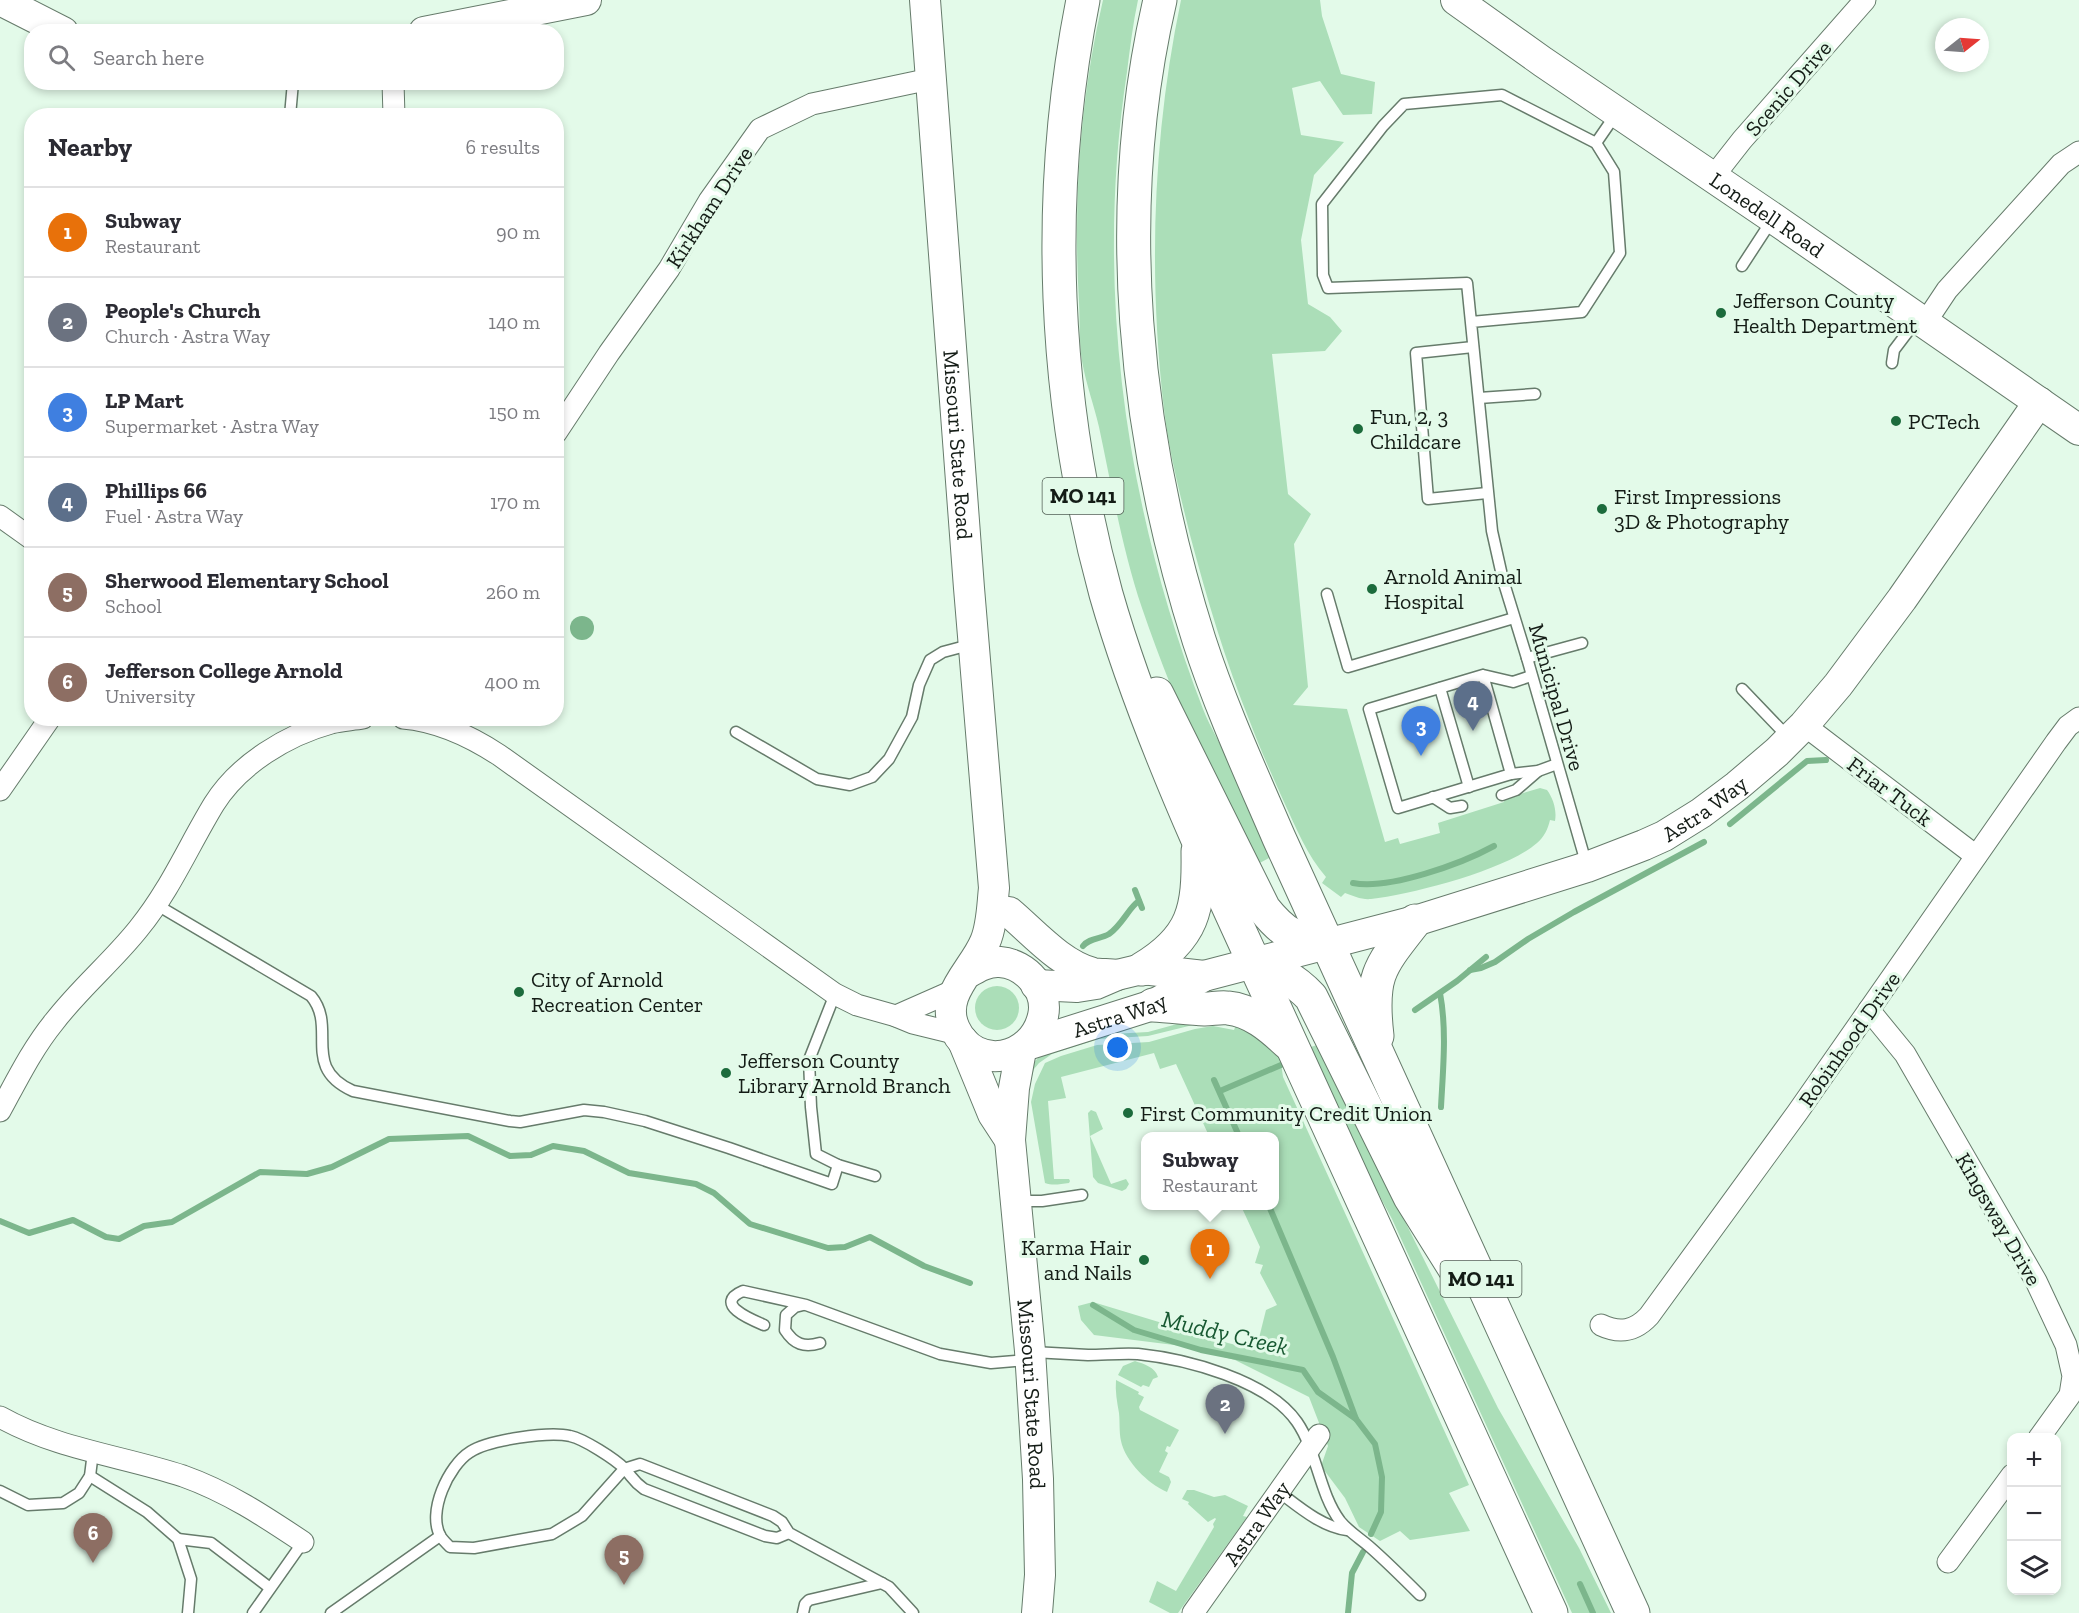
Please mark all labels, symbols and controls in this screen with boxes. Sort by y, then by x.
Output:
north arrow [1935,18,1989,72]
search box [24,24,564,90]
street label: Scenic Drive [1739,35,1837,142]
icon: search [45,41,78,74]
text: Search here [93,44,204,71]
text: Nearby [48,131,132,163]
text: 6 results [466,135,540,159]
street label: Kirkham Drive [660,141,759,273]
street label: Lonedell Road [1705,166,1829,263]
text: Subway [105,207,181,234]
text: 1 [63,220,72,244]
text: 90 m [496,220,540,244]
text: Restaurant [105,234,201,258]
place label: Jefferson County Health Department [1733,287,1918,339]
text: People's Church [105,297,261,324]
marker: Jefferson County Health Department [1714,306,1728,320]
text: 2 [62,310,73,334]
text: 140 m [488,310,540,334]
text: Church · Astra Way [105,324,270,348]
street label: Missouri State Road [937,349,978,541]
text: LP Mart [105,387,184,414]
text: 3 [62,400,73,424]
text: 150 m [489,400,540,424]
place label: Fun, 2, 3 Childcare [1370,403,1461,455]
place label: PCTech [1908,408,1981,435]
text: Supermarket · Astra Way [105,414,319,438]
marker: PCTech [1889,414,1903,428]
marker: Fun, 2, 3 Childcare [1351,422,1365,436]
text: Phillips 66 [105,477,207,504]
road number: MO 141 [1042,478,1124,514]
place label: First Impressions 3D & Photography [1614,483,1790,535]
text: 4 [62,490,73,514]
text: 170 m [490,490,540,514]
marker: First Impressions 3D & Photography [1595,502,1609,516]
text: Fuel · Astra Way [105,504,243,528]
place label: Arnold Animal Hospital [1384,563,1522,615]
text: Sherwood Elementary School [105,567,389,594]
text: 5 [62,580,73,604]
text: 260 m [486,580,540,604]
marker: Arnold Animal Hospital [1365,582,1379,596]
text: School [105,594,162,618]
street label: Municipal Drive [1523,620,1590,774]
text: Jefferson College Arnold [105,657,342,684]
text: 6 [62,670,73,694]
text: 400 m [484,670,540,694]
pin: 4 [1454,682,1492,731]
text: University [105,684,195,708]
pin: 3 [1402,706,1440,756]
street label: Friar Tuck [1842,751,1938,832]
street label: Astra Way [1657,770,1754,848]
place label: City of Arnold Recreation Center [531,966,703,1018]
street label: Robinhood Drive [1793,966,1906,1112]
marker: City of Arnold Recreation Center [512,985,526,999]
street label: Astra Way [1069,987,1172,1044]
your location [1103,1033,1132,1062]
place label: Jefferson County Library Arnold Branch [738,1047,951,1099]
marker: Jefferson County Library Arnold Branch [719,1066,733,1080]
place label: First Community Credit Union [1140,1100,1432,1127]
marker: First Community Credit Union [1121,1106,1135,1120]
popup [1141,1132,1279,1210]
text: Subway [1162,1146,1238,1173]
street label: Kingsway Drive [1950,1148,2048,1291]
text: Restaurant [1162,1173,1258,1197]
pin: 1 [1190,1230,1230,1279]
place label: Karma Hair and Nails [1021,1234,1132,1286]
marker: Karma Hair and Nails [1137,1253,1151,1267]
road number: MO 141 [1440,1261,1522,1297]
street label: Missouri State Road [1011,1298,1051,1489]
water label: Muddy Creek [1159,1304,1291,1361]
pin: 2 [1206,1384,1244,1434]
map controls [2007,1433,2061,1595]
button: + [2007,1433,2061,1487]
street label: Astra Way [1218,1475,1297,1571]
button: − [2007,1487,2061,1541]
pin: 6 [74,1514,112,1563]
pin: 5 [604,1536,644,1585]
button: layers [2007,1541,2061,1595]

